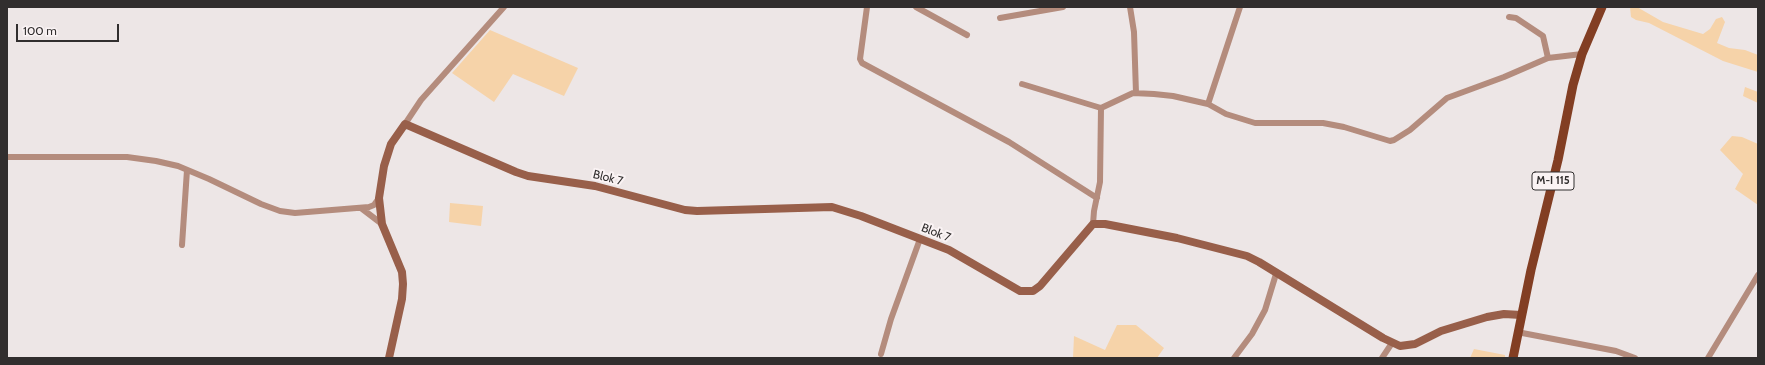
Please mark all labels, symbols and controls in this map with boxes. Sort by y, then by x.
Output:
scale bar [18,16,121,42]
text: 100 m [23,23,57,38]
street label: Blok 7 [591,167,625,189]
road number: M-I 115 [1532,172,1574,190]
street label: Blok 7 [919,221,953,245]

